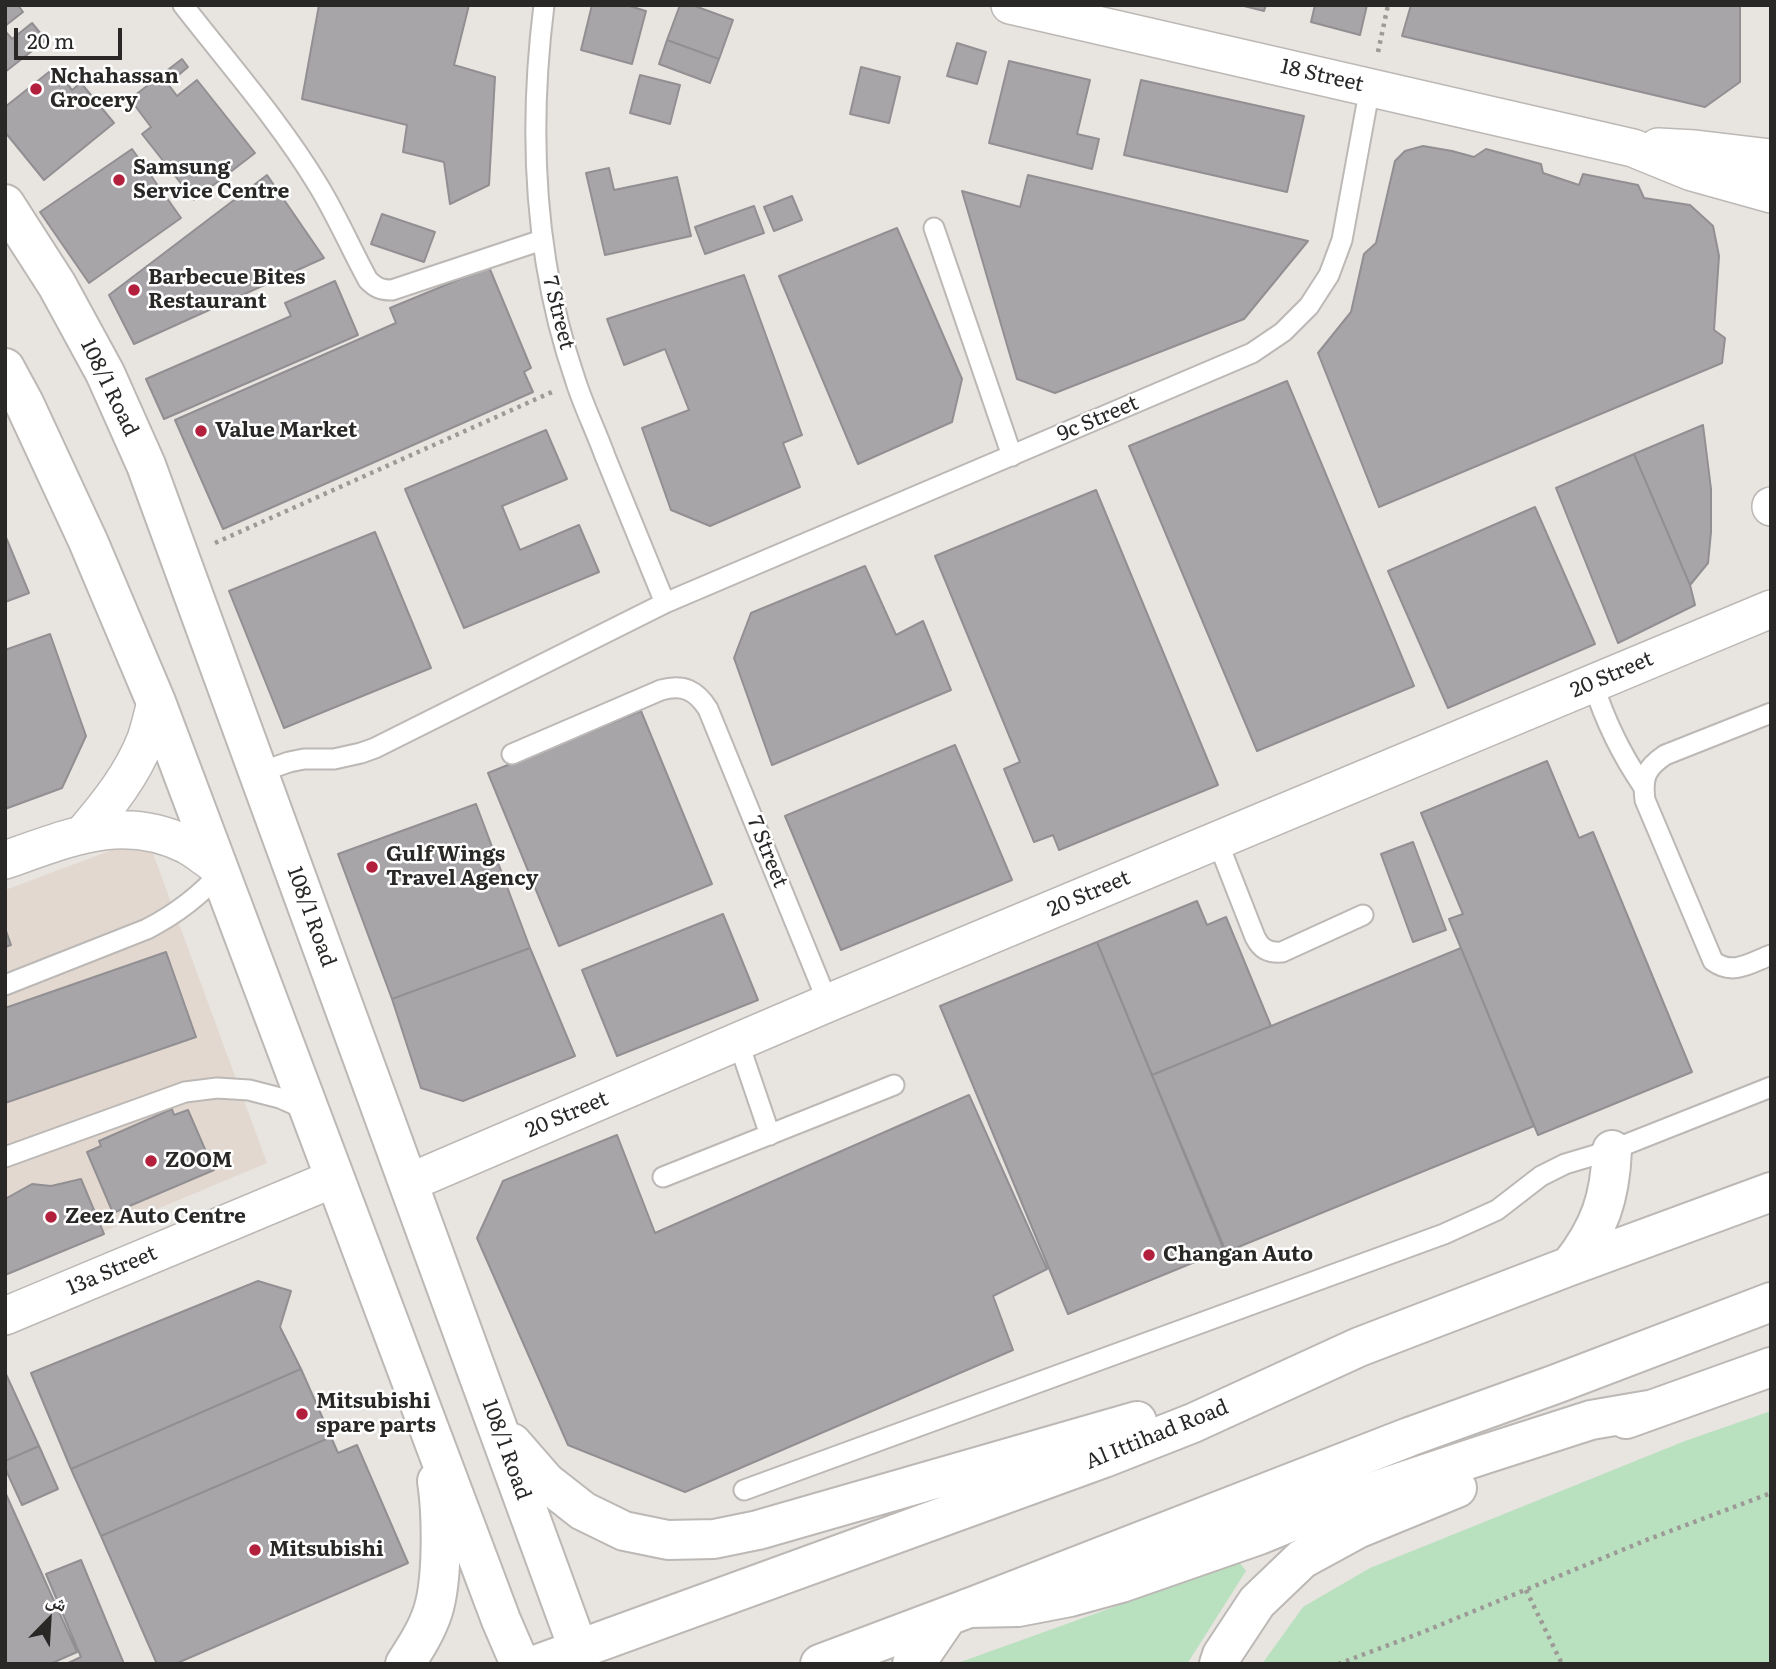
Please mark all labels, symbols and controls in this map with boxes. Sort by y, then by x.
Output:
scale bar [18,14,126,58]
text: 20 m [27,24,74,55]
street label: 18 Street [1278,54,1366,98]
place label: Nchahassan Grocery [50,64,179,114]
marker: Nchahassan Grocery [28,81,44,97]
place label: Samsung Service Centre [133,155,289,205]
marker: Samsung Service Centre [111,172,127,188]
place label: Barbecue Bites Restaurant [148,265,305,315]
street label: 7 Street [537,274,579,352]
marker: Barbecue Bites Restaurant [126,282,142,298]
street label: 108/1 Road [75,335,143,441]
street label: 9c Street [1054,391,1142,447]
place label: Value Market [215,418,357,444]
marker: Value Market [193,423,209,439]
street label: 20 Street [1567,646,1657,704]
street label: 7 Street [741,813,793,891]
place label: Gulf Wings Travel Agency [386,842,538,892]
marker: Gulf Wings Travel Agency [364,859,380,875]
street label: 108/1 Road [281,863,341,971]
street label: 20 Street [1044,865,1134,923]
street label: 20 Street [522,1086,612,1144]
place label: ZOOM [165,1148,232,1174]
marker: ZOOM [143,1153,159,1169]
place label: Zeez Auto Centre [65,1204,246,1230]
marker: Zeez Auto Centre [43,1209,59,1225]
street label: 13a Street [63,1241,161,1301]
place label: Changan Auto [1163,1242,1313,1268]
marker: Changan Auto [1141,1247,1157,1263]
place label: Mitsubishi spare parts [316,1389,436,1439]
street label: Al Ittihad Road [1082,1395,1232,1475]
street label: 108/1 Road [476,1396,536,1504]
marker: Mitsubishi spare parts [294,1406,310,1422]
place label: Mitsubishi [269,1537,384,1563]
marker: Mitsubishi [247,1542,263,1558]
text: ش [43,1584,72,1618]
north arrow [14,1585,84,1655]

